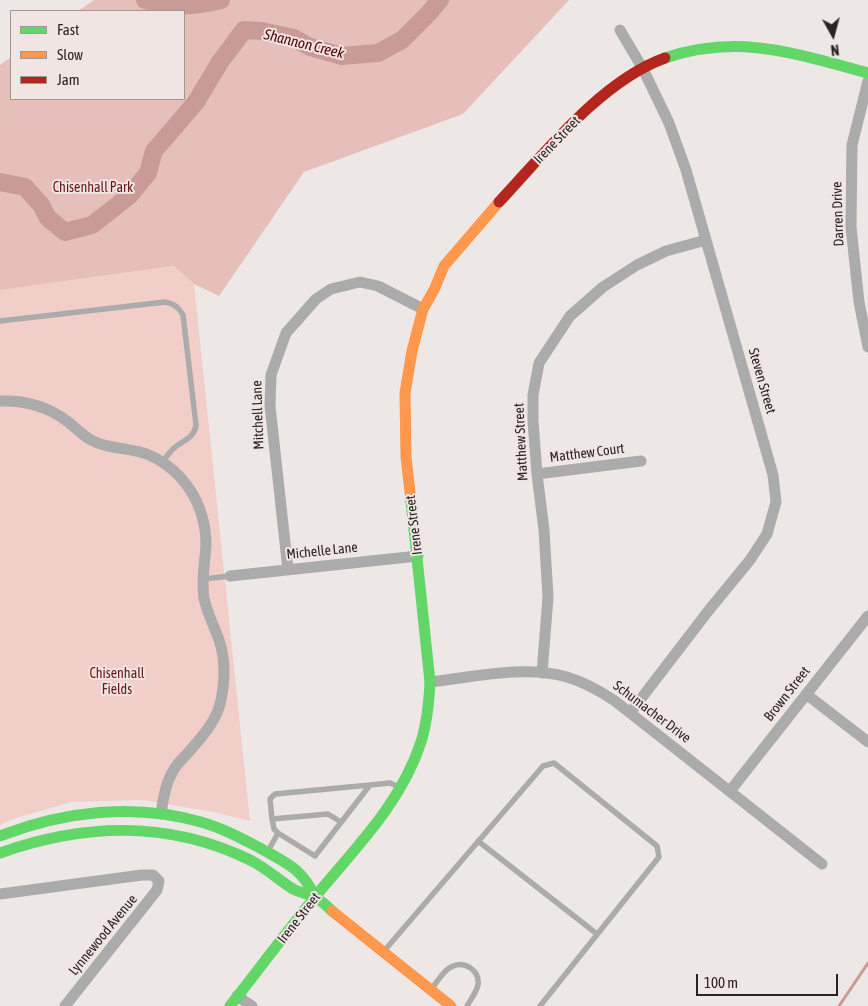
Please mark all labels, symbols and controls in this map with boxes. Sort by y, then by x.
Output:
legend [10,10,185,100]
north arrow [808,10,858,60]
text: Fast [57,21,79,38]
water label: Shannon Creek [262,25,346,63]
text: N [830,41,840,58]
text: Slow [57,46,83,63]
text: Jam [57,71,80,88]
street label: Irene Street [530,113,584,167]
park label: Chisenhall Park [53,180,133,196]
street label: Darren Drive [828,181,848,247]
street label: Steven Street [745,346,779,416]
street label: Mitchell Lane [248,380,268,450]
street label: Matthew Street [511,403,531,481]
street label: Matthew Court [549,440,625,466]
street label: Irene Street [402,494,426,556]
street label: Michelle Lane [286,539,358,563]
street label: Brown Street [760,663,814,725]
park label: Chisenhall Fields [89,666,145,699]
street label: Schumacher Drive [610,677,694,747]
street label: Irene Street [274,889,324,947]
street label: Lynnewood Avenue [65,891,141,979]
scale bar [698,964,840,996]
text: 100 m [704,974,738,991]

